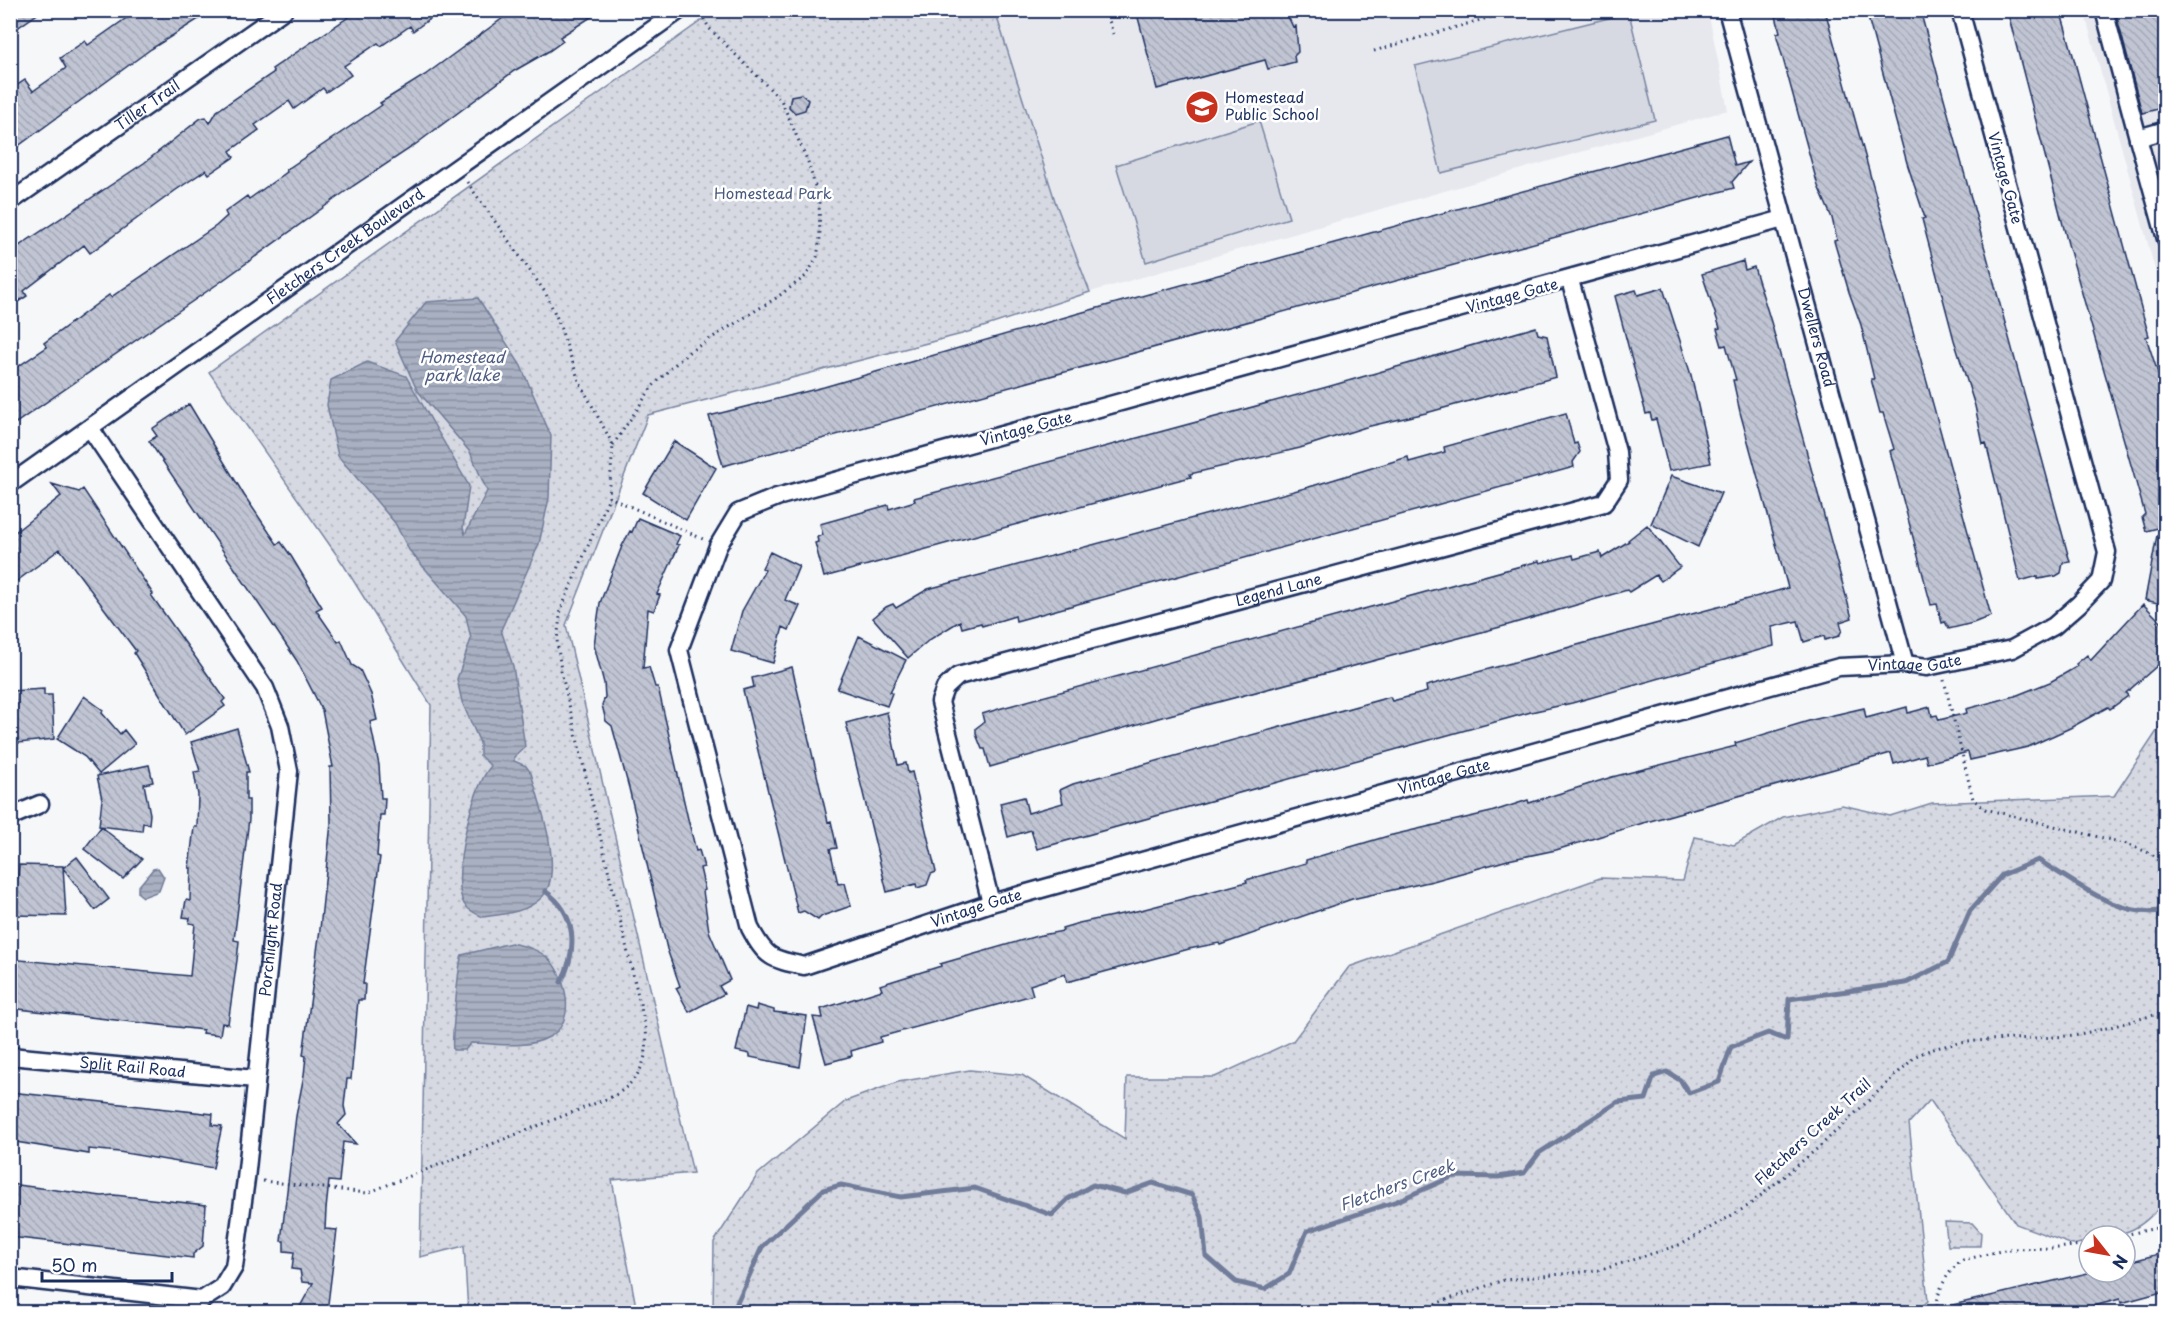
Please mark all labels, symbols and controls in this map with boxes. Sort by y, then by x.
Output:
street label: Tiller Trail [109,73,184,135]
place label: Homestead Public School [1225,85,1319,125]
school or university icon: Homestead Public School [1184,89,1220,125]
street label: Vintage Gate [1983,129,2030,226]
park label: Homestead Park [714,181,832,204]
street label: Fletchers Creek Boulevard [261,182,428,309]
street label: Vintage Gate [1463,271,1560,318]
street label: Dwellers Road [1793,284,1842,389]
water label: Homestead park lake [420,344,507,386]
street label: Vintage Gate [977,404,1074,451]
street label: Legend Lane [1232,566,1324,611]
street label: Vintage Gate [1867,647,1963,677]
street label: Vintage Gate [1395,752,1492,799]
street label: Porchlight Road [252,881,287,997]
street label: Vintage Gate [927,882,1024,933]
street label: Split Rail Road [78,1050,187,1082]
street label: Fletchers Creek Trail [1748,1072,1876,1190]
water label: Fletchers Creek [1336,1152,1459,1216]
north arrow [2077,1224,2137,1284]
scale bar [42,1245,172,1283]
text: 50 m [51,1251,98,1278]
text: N [2107,1251,2134,1274]

